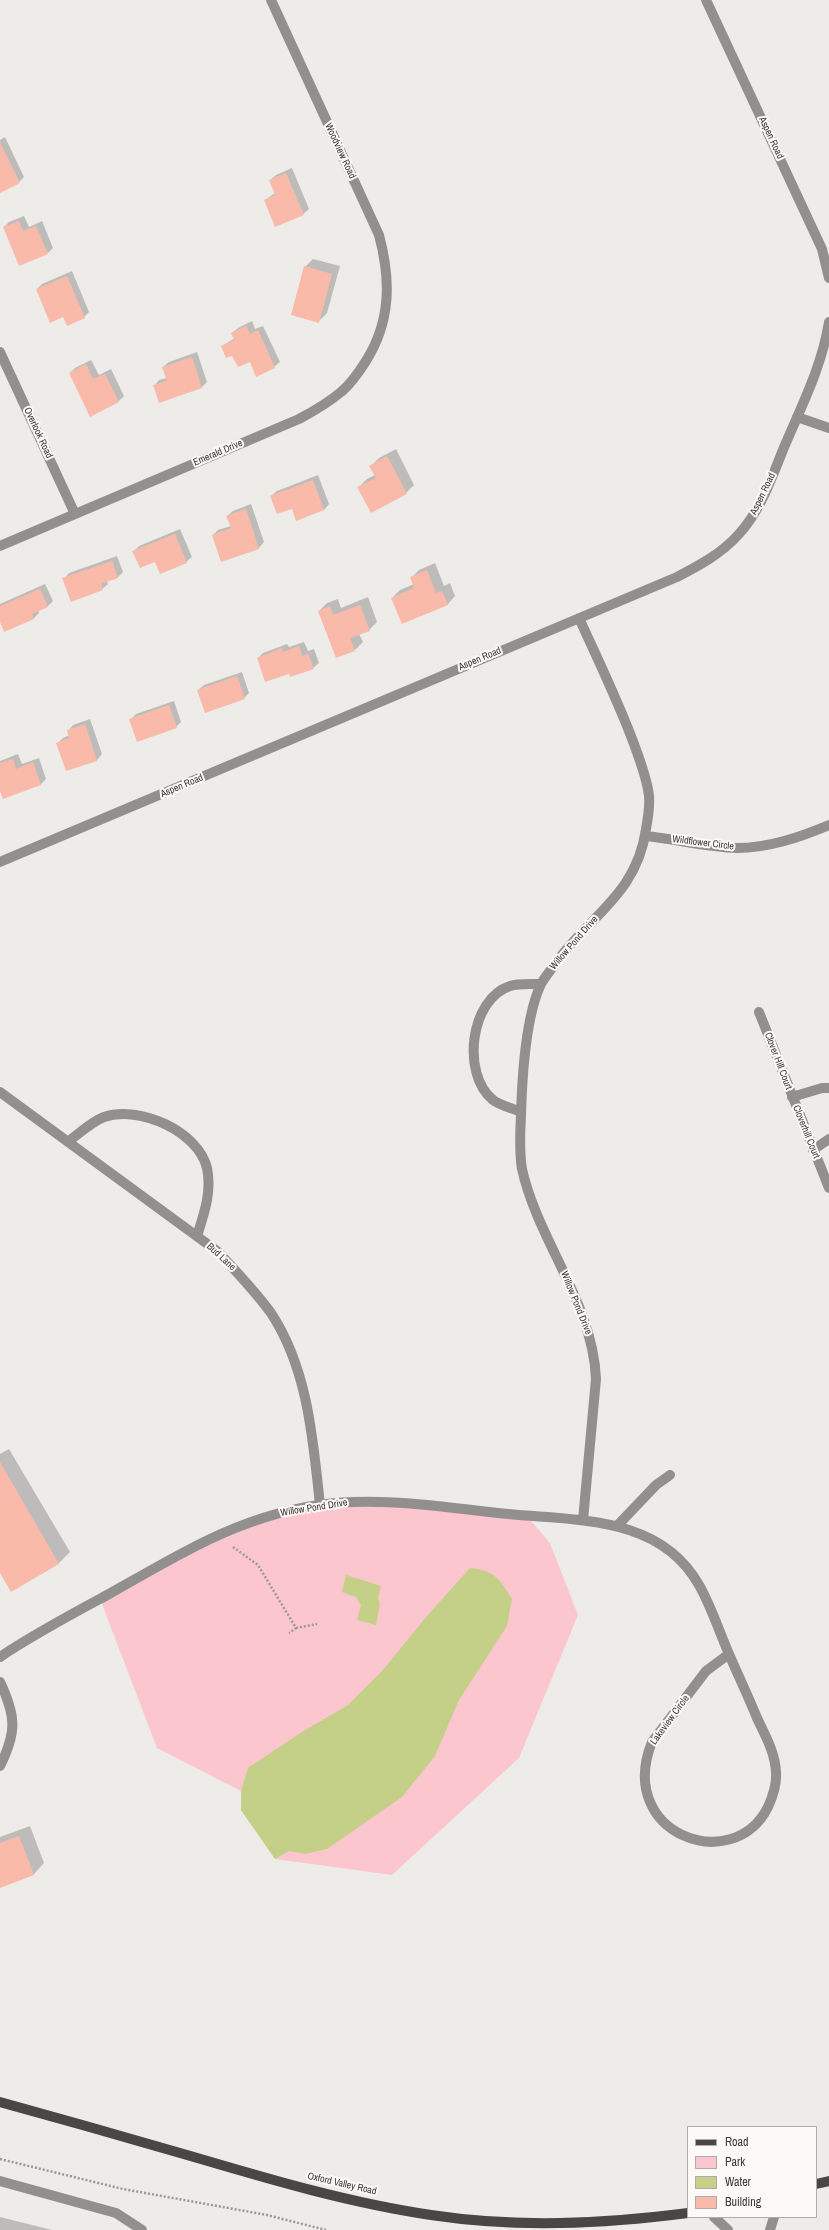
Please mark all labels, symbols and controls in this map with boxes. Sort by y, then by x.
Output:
street label: Aspen Road [756,115,786,161]
street label: Woodview Road [322,121,358,181]
street label: Overlook Road [21,406,55,460]
street label: Emerald Drive [192,437,244,469]
street label: Aspen Road [748,471,778,517]
street label: Aspen Road [457,645,503,673]
street label: Aspen Road [159,772,205,800]
street label: Wildflower Circle [672,833,734,853]
street label: Willow Pond Drive [547,914,601,972]
street label: Clover Hill Court [762,1031,794,1091]
street label: Cloverhill Court [790,1104,822,1160]
street label: Bud Lane [204,1241,238,1273]
street label: Willow Pond Drive [558,1269,594,1337]
street label: Willow Pond Drive [280,1497,348,1519]
street label: Lakeview Circle [648,1693,692,1747]
legend [687,2126,817,2218]
text: Road [725,2134,749,2150]
text: Park [725,2154,745,2170]
street label: Oxford Valley Road [306,2170,378,2198]
text: Water [725,2174,751,2190]
text: Building [725,2194,761,2210]

